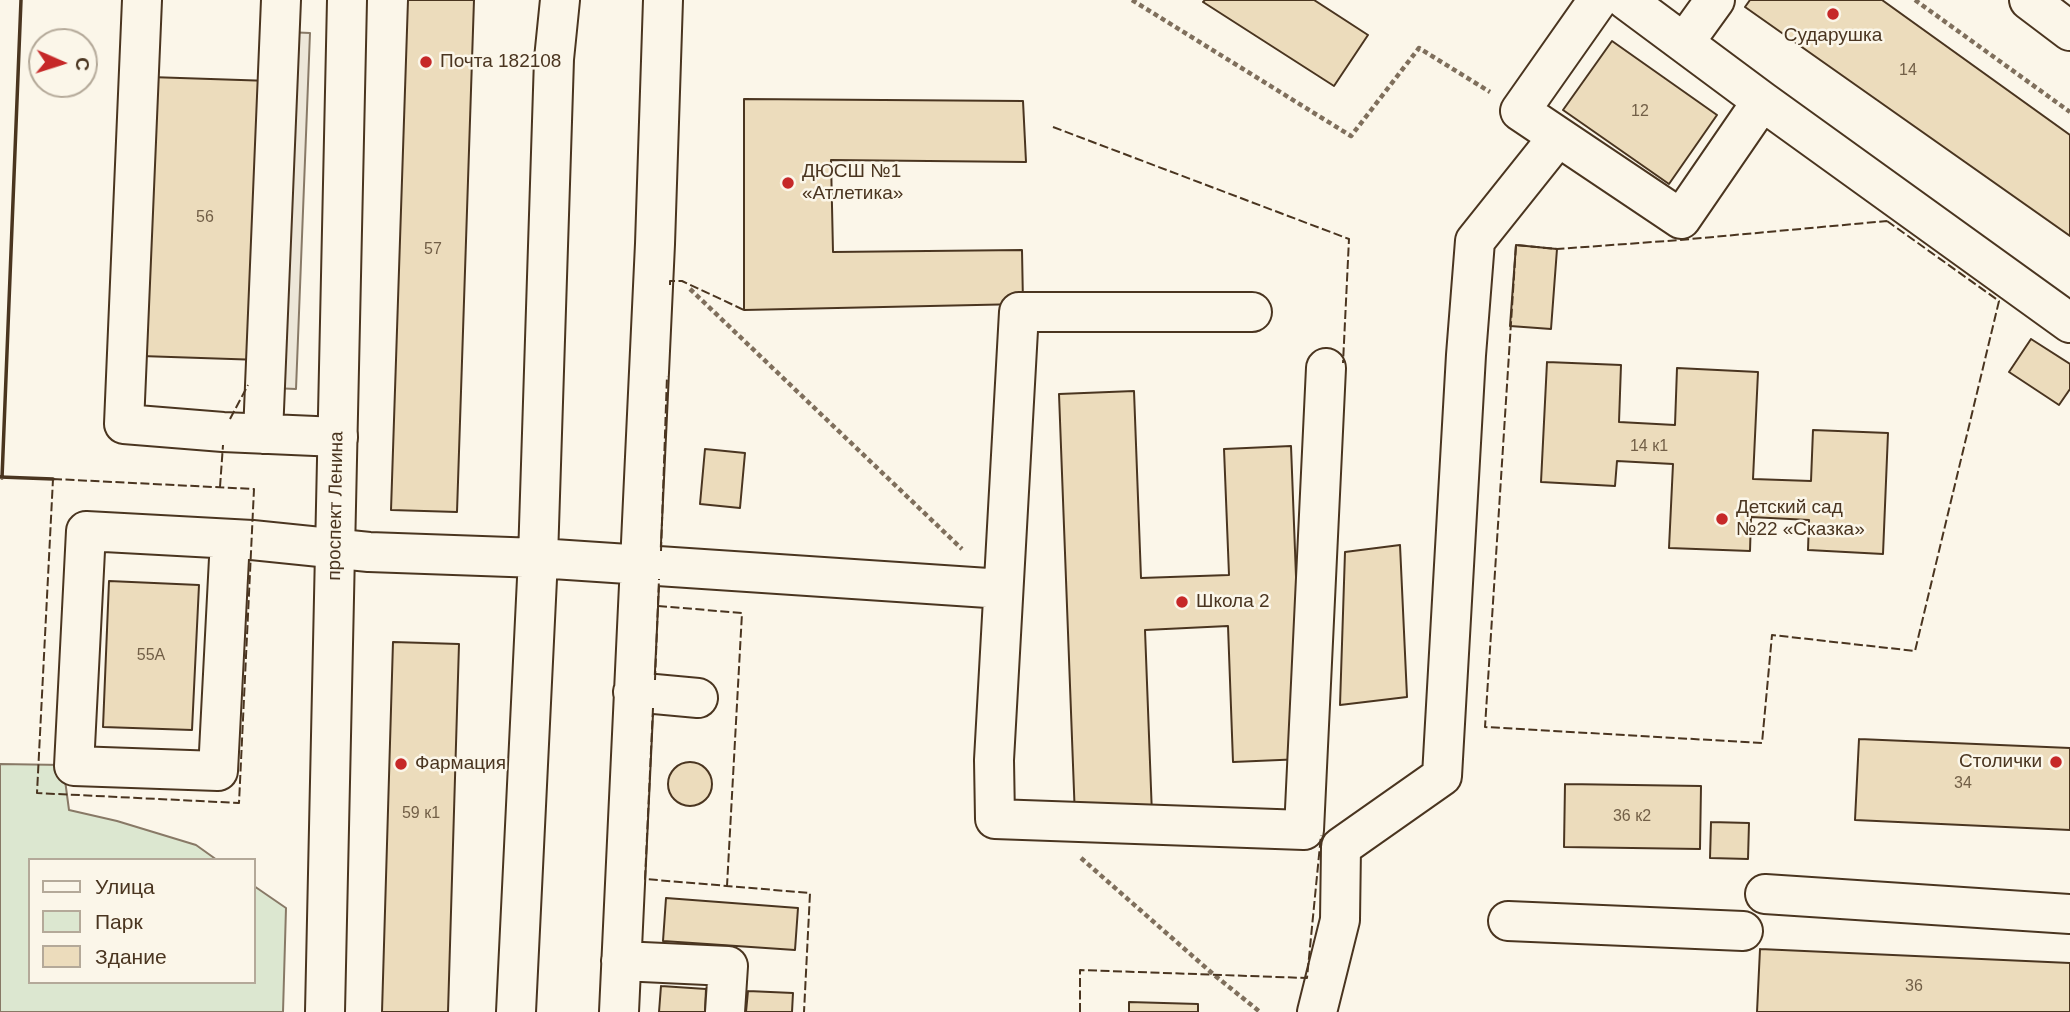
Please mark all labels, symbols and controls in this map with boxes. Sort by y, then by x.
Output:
marker: Сударушка [1825,6,1841,22]
place label: Сударушка [1784,25,1882,47]
north arrow [28,28,98,98]
place label: Почта 182108 [440,51,561,73]
marker: Почта 182108 [418,54,434,70]
text: С [72,57,93,71]
house number: 14 [1899,61,1917,81]
house number: 12 [1631,102,1649,122]
place label: ДЮСШ №1 «Атлетика» [802,161,903,205]
marker: ДЮСШ №1 «Атлетика» [780,175,796,191]
house number: 56 [196,208,214,228]
house number: 57 [424,240,442,260]
street label: проспект Ленина [323,431,349,581]
house number: 14 к1 [1630,437,1668,457]
place label: Детский сад №22 «Сказка» [1736,497,1865,541]
marker: Детский сад №22 «Сказка» [1714,511,1730,527]
place label: Школа 2 [1196,591,1270,613]
marker: Школа 2 [1174,594,1190,610]
house number: 55А [137,646,165,666]
place label: Столички [1959,751,2042,773]
place label: Фармация [415,753,506,775]
marker: Столички [2048,754,2064,770]
marker: Фармация [393,756,409,772]
house number: 34 [1954,774,1972,794]
house number: 59 к1 [402,804,440,824]
house number: 36 к2 [1613,807,1651,827]
legend [28,858,256,984]
text: Улица [95,875,155,898]
text: Парк [95,910,143,933]
text: Здание [95,945,167,968]
house number: 36 [1905,977,1923,997]

